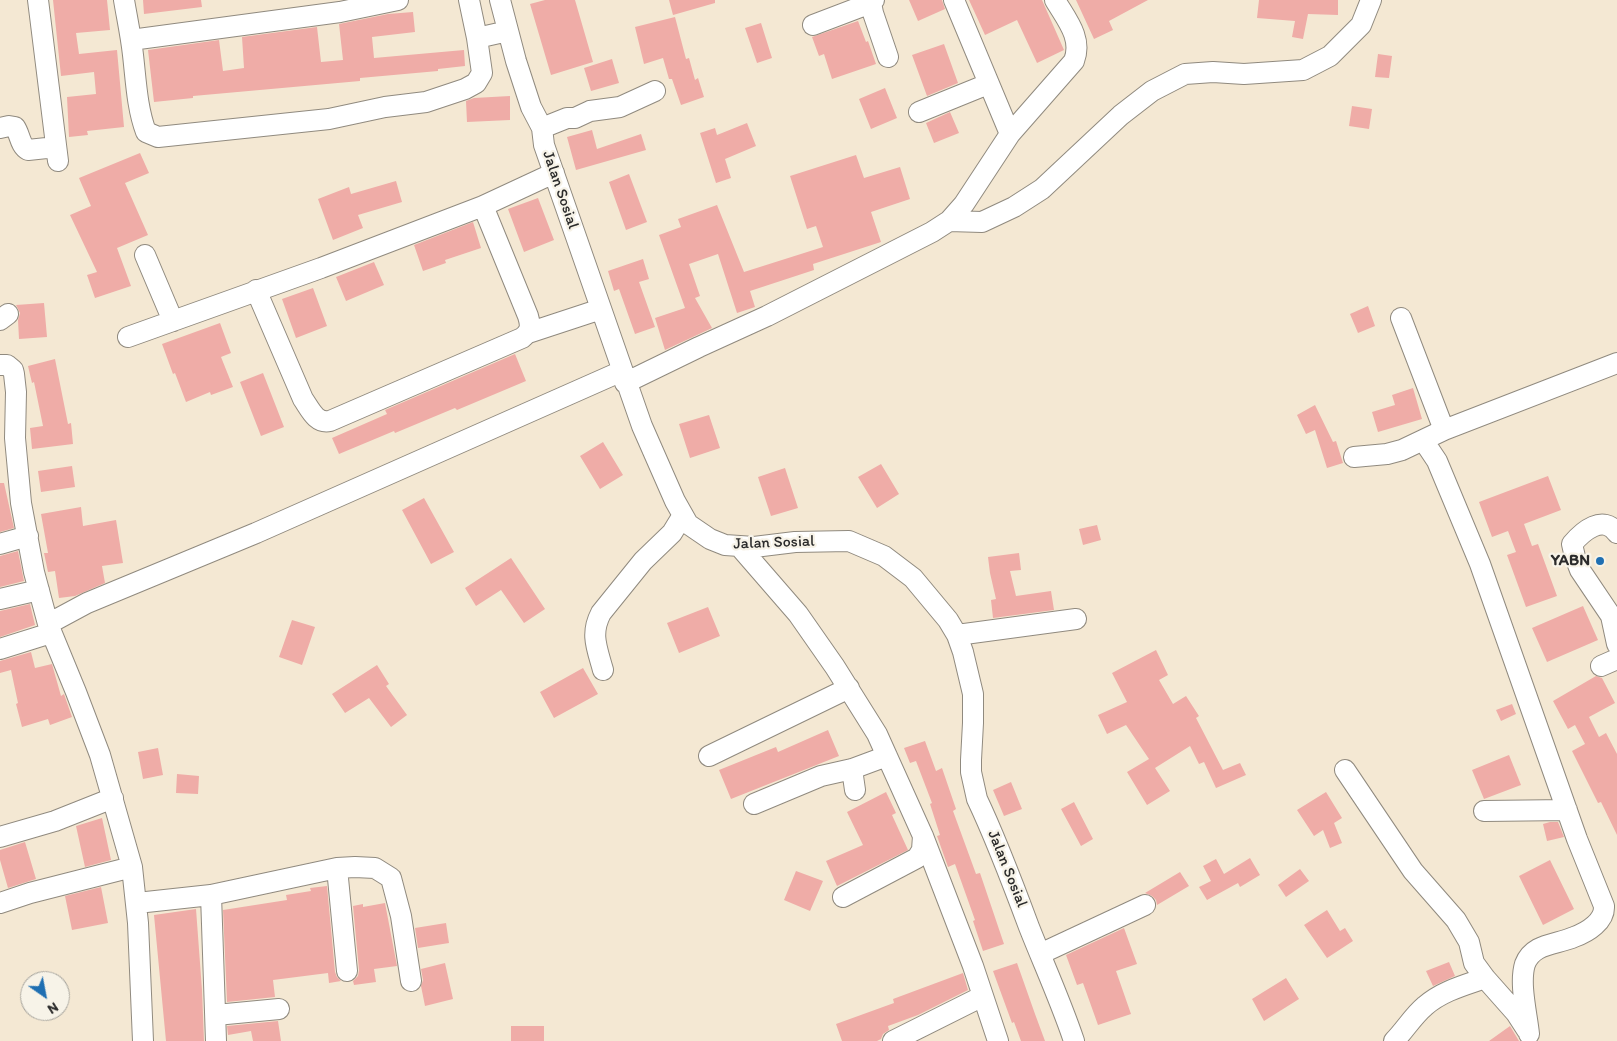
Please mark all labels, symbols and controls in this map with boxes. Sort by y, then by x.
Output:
street label: Jalan Sosial [538,148,582,232]
street label: Jalan Sosial [733,532,815,554]
place label: YABN [1551,551,1590,571]
marker: YABN [1594,555,1606,567]
street label: Jalan Sosial [983,828,1031,910]
north arrow [20,971,70,1021]
text: N [44,998,61,1018]

